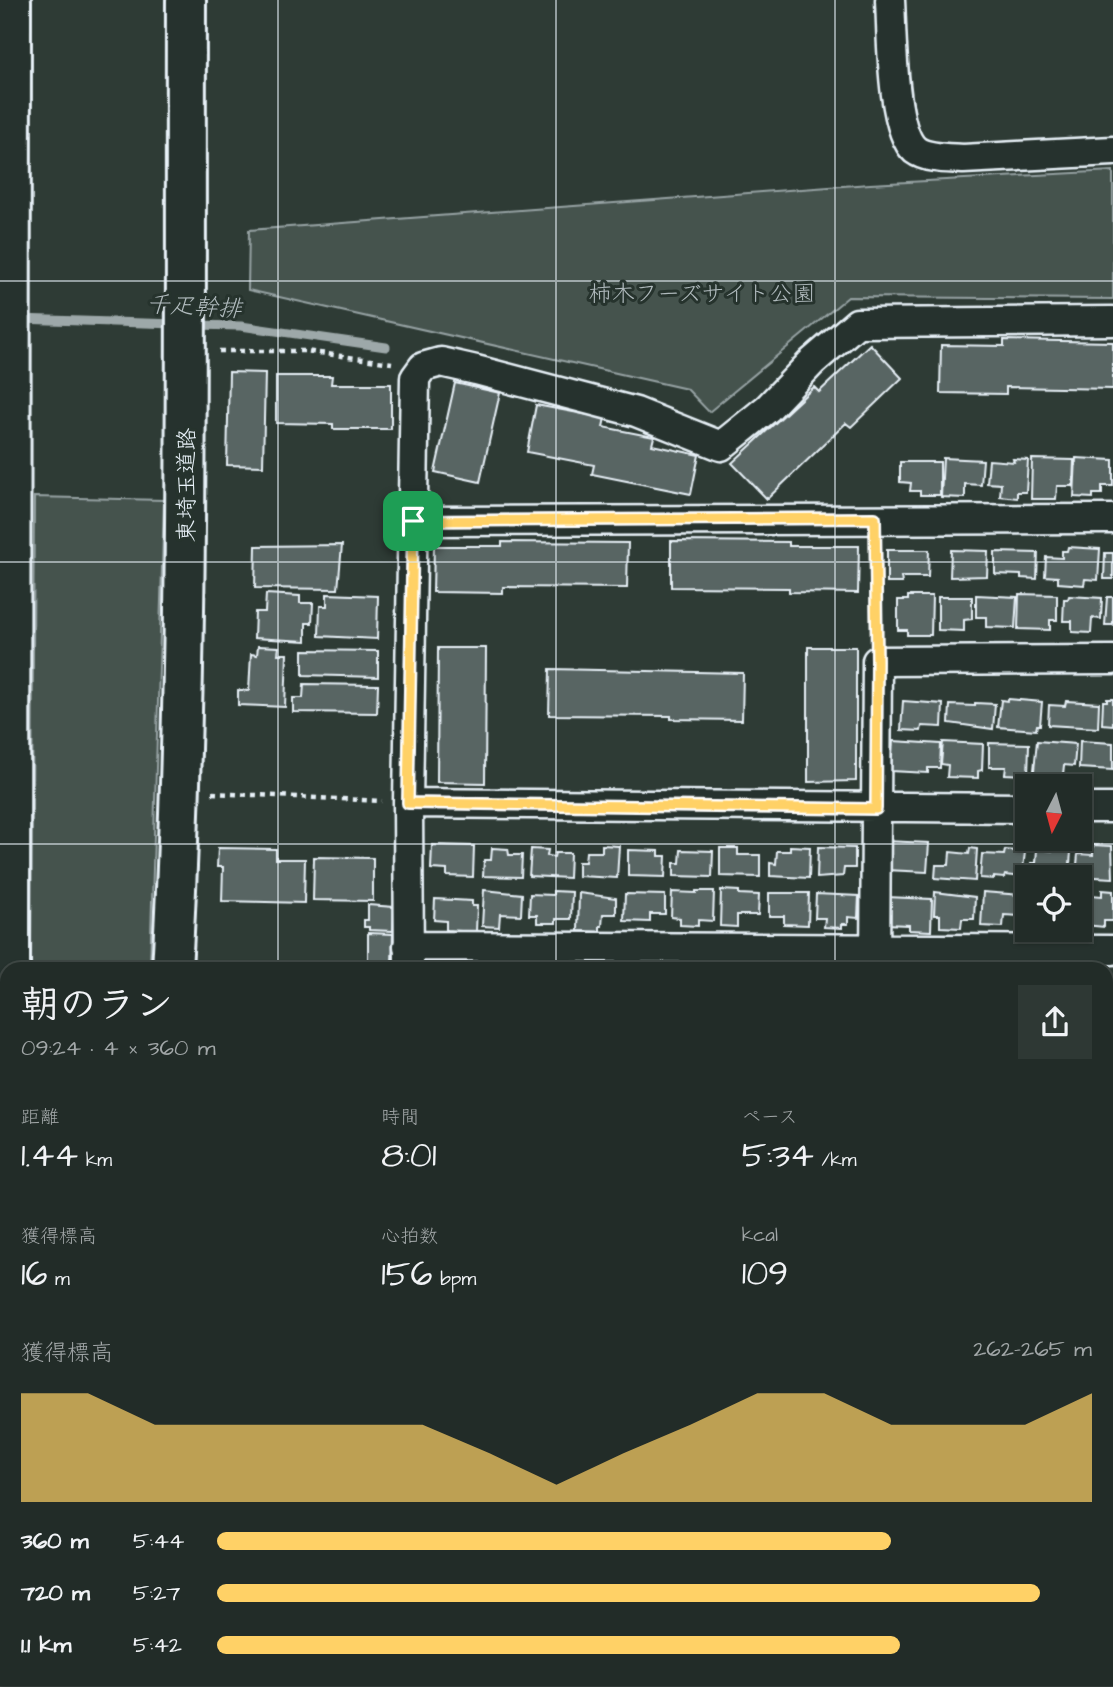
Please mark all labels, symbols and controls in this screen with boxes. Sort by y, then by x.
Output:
park label: 柿木フーズサイト公園 [589,278,815,310]
water label: 千疋幹排 [145,288,245,327]
street label: 東埼玉道路 [171,428,203,543]
pin [383,491,443,551]
icon: arrive [394,502,432,540]
north arrow [1015,774,1092,850]
map controls [1015,774,1092,942]
button: locate [1015,865,1092,942]
text: 朝のラン [21,980,173,1032]
button: share [1018,985,1092,1059]
text: 09:24 · 4 × 360 m [21,1032,216,1064]
text: 距離 [21,1104,59,1131]
text: 時間 [381,1104,419,1131]
text: ペース [742,1104,798,1131]
text: 1.44 [21,1131,78,1180]
text: 8:01 [381,1131,436,1180]
text: 5:34 [742,1131,814,1180]
text: km [78,1147,112,1174]
text: /km [814,1147,857,1174]
text: kcal [742,1222,778,1249]
text: 獲得標高 [21,1223,97,1250]
text: 心拍数 [381,1223,438,1250]
text: 109 [742,1249,788,1298]
text: 16 [21,1250,47,1299]
text: 156 [381,1250,433,1299]
text: m [47,1266,70,1293]
text: bpm [433,1266,476,1293]
text: 262–265 m [973,1333,1092,1365]
text: 獲得標高 [21,1337,113,1369]
text: 360 m [21,1525,89,1557]
text: 5:44 [133,1525,184,1557]
text: 720 m [21,1577,90,1609]
text: 5:27 [133,1577,180,1609]
text: 1.1 km [21,1629,71,1661]
text: 5:42 [133,1629,182,1661]

